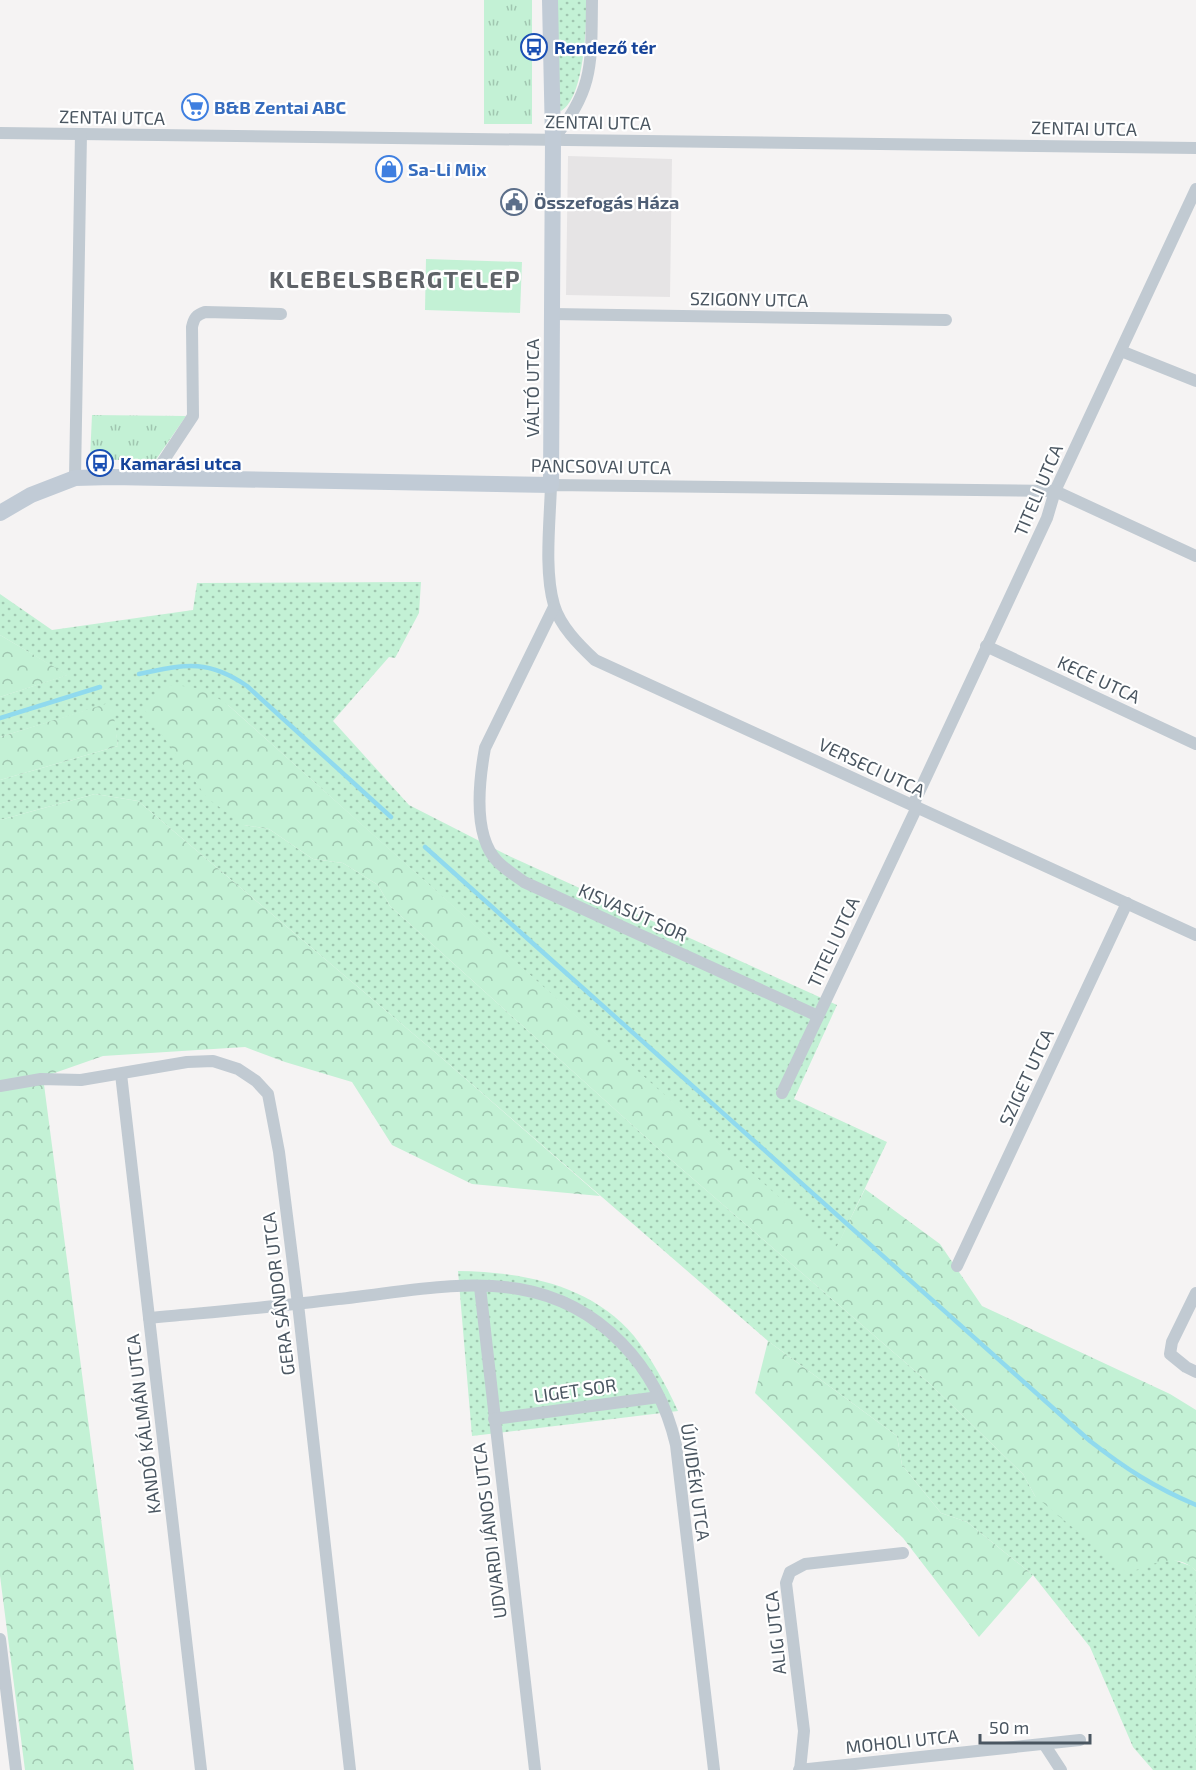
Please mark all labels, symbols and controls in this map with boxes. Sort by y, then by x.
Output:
bus stop icon: Rendező tér [519,32,549,62]
place label: Rendező tér [554,36,657,58]
supermarket icon: B&B Zentai ABC [180,92,210,122]
place label: B&B Zentai ABC [214,96,347,118]
street label: ZENTAI UTCA [59,105,166,129]
street label: ZENTAI UTCA [545,110,652,134]
street label: ZENTAI UTCA [1031,116,1138,140]
shop icon: Sa-Li Mix [374,154,404,184]
place label: Sa-Li Mix [408,158,487,180]
public building icon: Összefogás Háza [499,187,529,217]
place label: Összefogás Háza [534,191,679,213]
district label: KLEBELSBERGTELEP [269,264,521,293]
street label: SZIGONY UTCA [690,287,809,311]
street label: VÁLTÓ UTCA [521,338,543,437]
street label: TITELI UTCA [1009,440,1067,539]
bus stop icon: Kamarási utca [85,448,115,478]
place label: Kamarási utca [120,452,242,474]
street label: PANCSOVAI UTCA [531,454,672,478]
street label: KECE UTCA [1054,650,1144,708]
street label: VERSECI UTCA [815,733,929,802]
street label: KISVASÚT SOR [575,878,691,946]
street label: TITELI UTCA [802,893,864,991]
street label: SZIGET UTCA [994,1024,1058,1129]
street label: GERA SÁNDOR UTCA [257,1210,299,1377]
street label: KANDÓ KÁLMÁN UTCA [121,1332,165,1515]
street label: LIGET SOR [533,1373,617,1407]
street label: ÚJVIDÉKI UTCA [677,1422,715,1543]
street label: UDVARDI JÁNOS UTCA [467,1441,511,1620]
street label: ALIG UTCA [760,1589,790,1676]
scale bar [980,1707,1090,1745]
text: 50 m [989,1716,1029,1738]
street label: MOHOLI UTCA [844,1724,960,1758]

